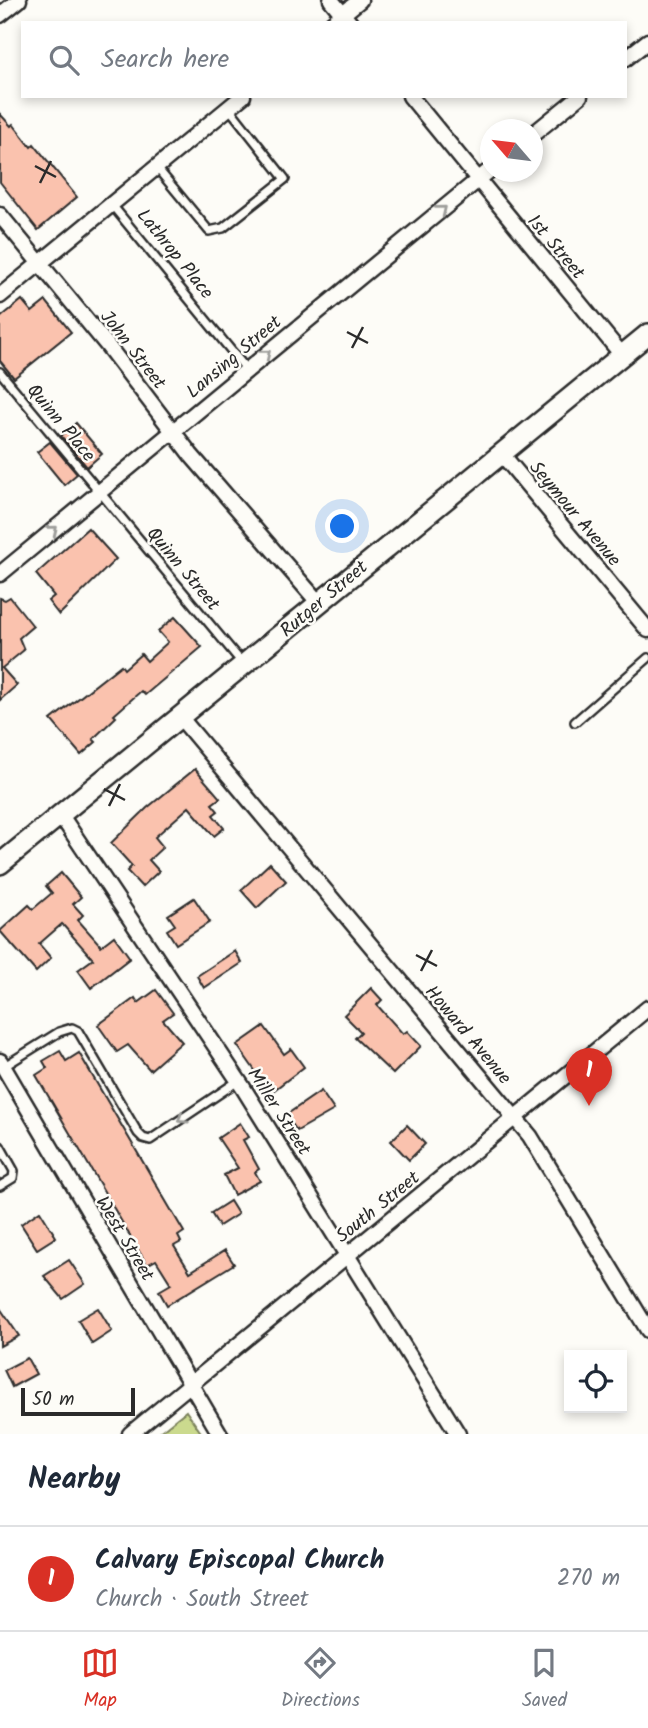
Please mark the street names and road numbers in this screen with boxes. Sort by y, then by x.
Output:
street label: Lathrop Place [128,202,221,307]
street label: 1st Street [519,208,592,287]
street label: John Street [92,304,173,397]
street label: Lansing Street [180,308,289,407]
street label: Quinn Place [19,377,103,470]
street label: Seymour Avenue [521,455,628,574]
street label: Quinn Street [138,521,227,618]
street label: Rutger Street [274,553,376,645]
street label: Howard Avenue [417,979,519,1092]
street label: Miller Street [239,1062,318,1163]
street label: South Street [330,1164,428,1251]
street label: West Street [87,1191,162,1288]

